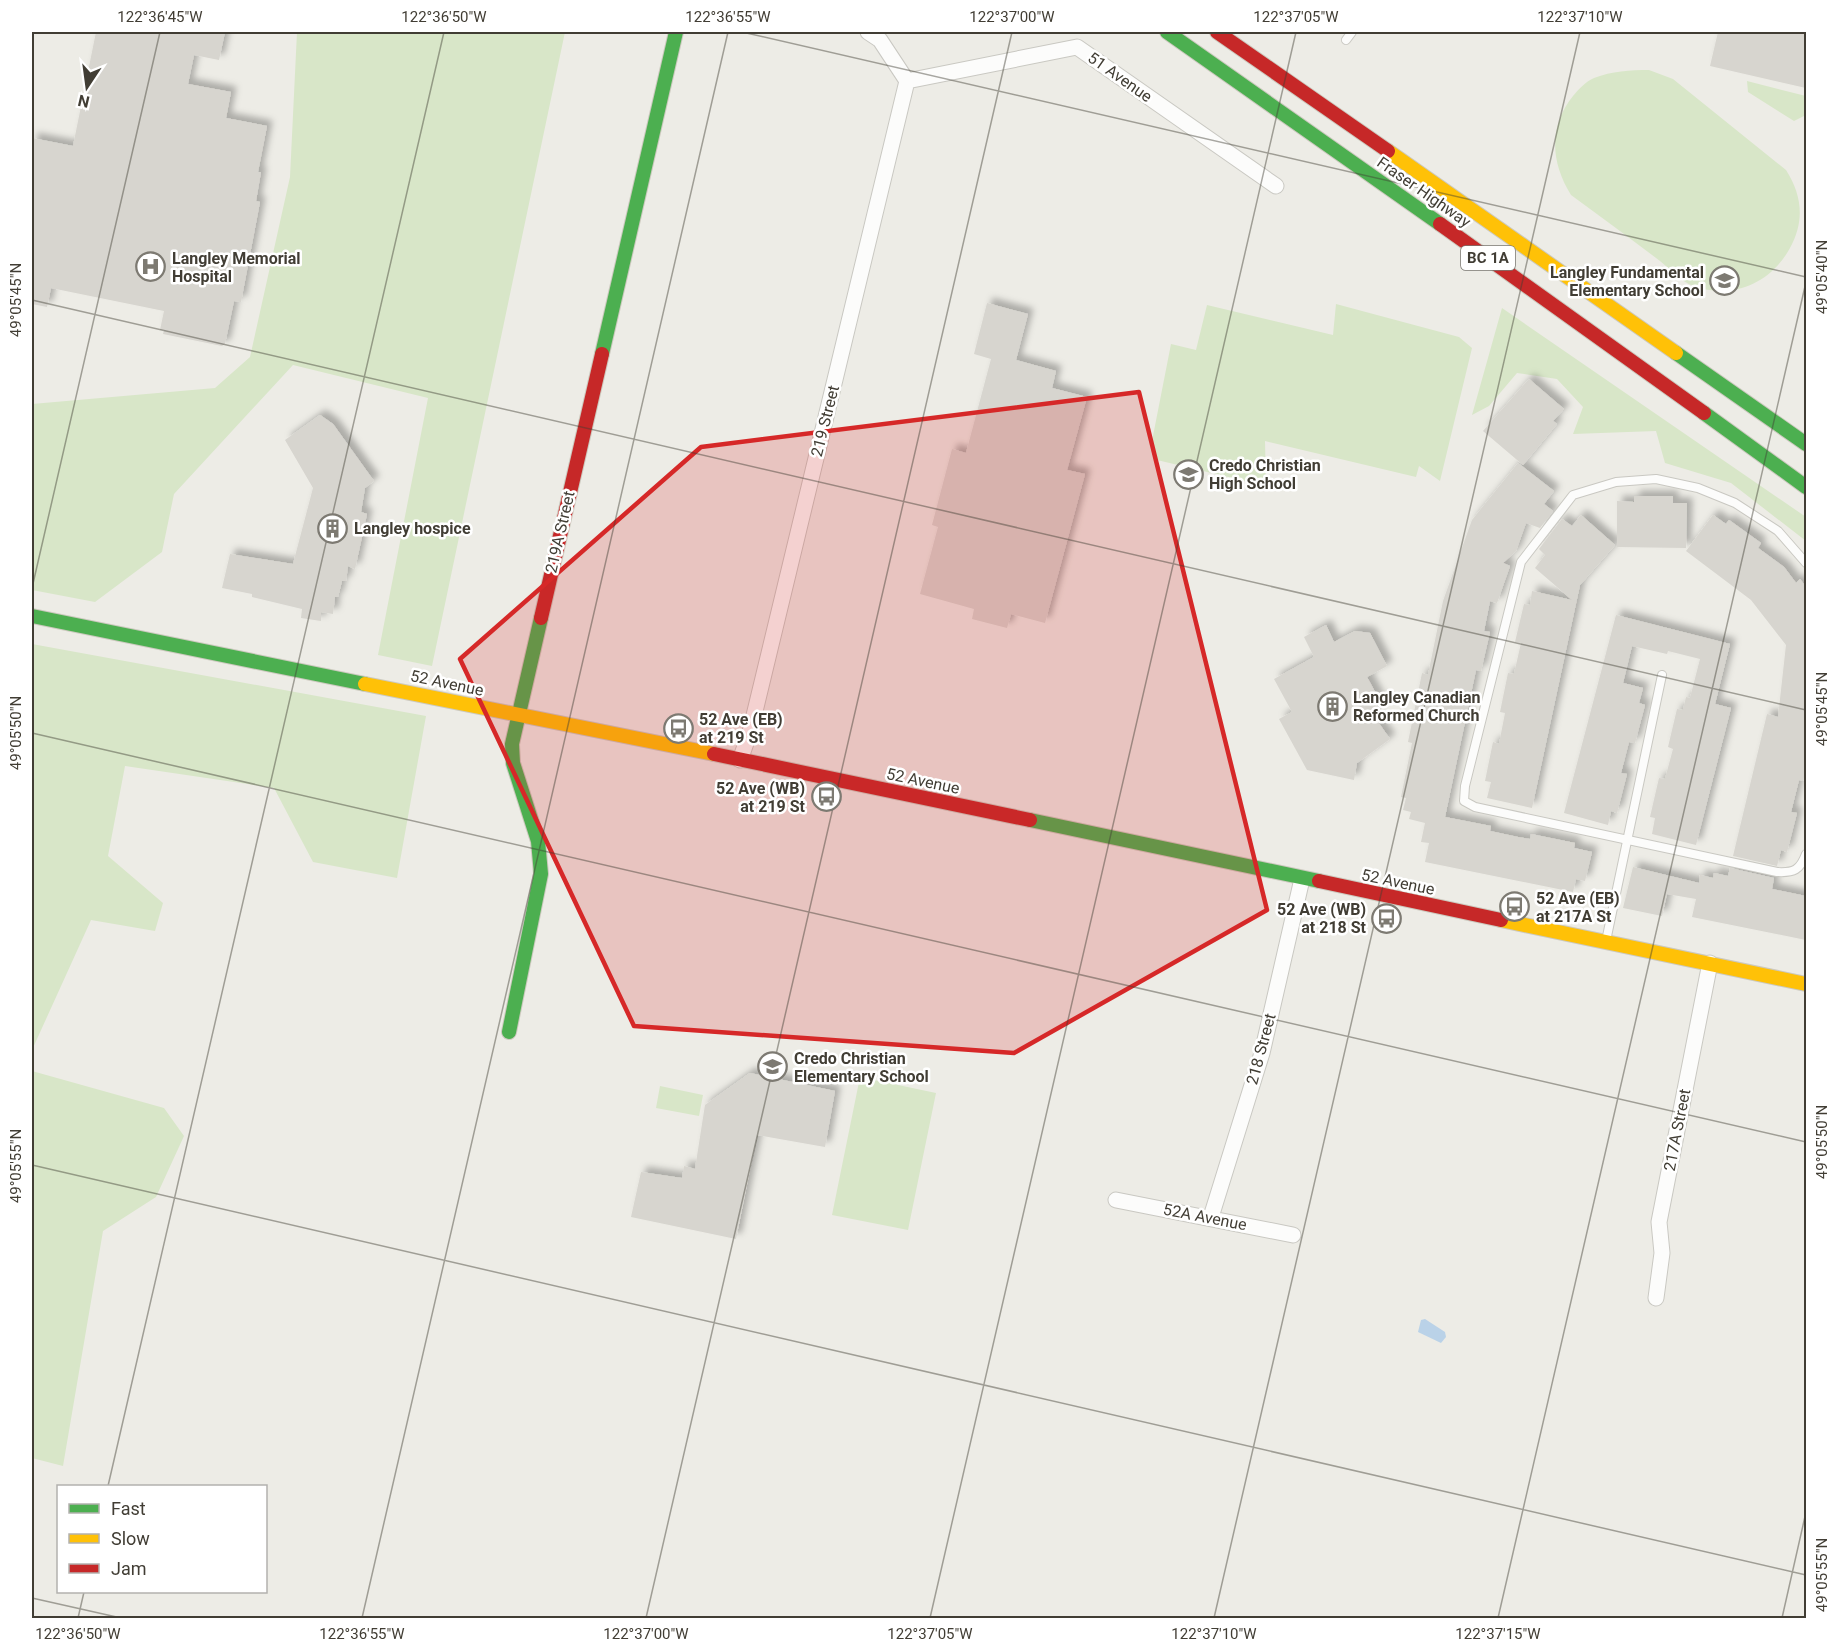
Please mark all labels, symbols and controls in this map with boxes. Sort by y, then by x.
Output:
text: 122°36'45"W [117,8,203,26]
text: 122°36'50"W [401,8,487,26]
text: 122°36'55"W [685,8,771,26]
text: 122°37'00"W [969,8,1055,26]
text: 122°37'05"W [1253,8,1339,26]
text: 122°37'10"W [1537,8,1623,26]
street label: 51 Avenue [1084,48,1156,106]
north arrow [57,57,117,117]
text: N [76,91,91,112]
street label: Fraser Highway [1374,153,1475,232]
text: 49°05'40"N [1813,240,1831,314]
road number: BC 1A [1461,246,1515,270]
place label: Langley Memorial Hospital [172,249,301,286]
hospital icon: Langley Memorial Hospital [135,251,167,283]
text: 49°05'45"N [7,263,25,337]
place label: Langley Fundamental Elementary School [1550,263,1704,300]
school or university icon: Langley Fundamental Elementary School [1709,265,1741,297]
street label: 219 Street [807,383,843,459]
place label: Credo Christian High School [1209,456,1321,493]
school or university icon: Credo Christian High School [1172,458,1204,490]
street label: 219A Street [541,489,579,575]
building icon: Langley hospice [317,512,349,544]
place label: Langley hospice [354,519,471,538]
street label: 52 Avenue [409,666,485,700]
text: 49°05'45"N [1813,672,1831,746]
place label: Langley Canadian Reformed Church [1353,688,1481,725]
building icon: Langley Canadian Reformed Church [1316,690,1348,722]
text: 49°05'50"N [7,696,25,770]
place label: 52 Ave (EB) at 219 St [699,710,783,747]
bus stop icon: 52 Ave (EB) at 219 St [662,712,694,744]
street label: 52 Avenue [885,764,961,798]
place label: 52 Ave (WB) at 219 St [716,779,806,816]
bus stop icon: 52 Ave (WB) at 219 St [810,781,842,813]
street label: 52 Avenue [1360,865,1436,899]
place label: 52 Ave (EB) at 217A St [1536,889,1620,926]
bus stop icon: 52 Ave (EB) at 217A St [1499,891,1531,923]
place label: 52 Ave (WB) at 218 St [1277,900,1367,937]
bus stop icon: 52 Ave (WB) at 218 St [1371,902,1403,934]
street label: 218 Street [1242,1011,1280,1087]
place label: Credo Christian Elementary School [794,1049,929,1086]
school or university icon: Credo Christian Elementary School [757,1051,789,1083]
street label: 217A Street [1660,1087,1694,1173]
text: 49°05'50"N [1813,1105,1831,1179]
text: 49°05'55"N [7,1129,25,1203]
street label: 52A Avenue [1162,1200,1248,1234]
legend [57,1485,267,1593]
text: Fast [111,1498,146,1519]
text: Slow [111,1528,150,1549]
text: 49°05'55"N [1813,1538,1831,1612]
text: Jam [111,1558,147,1579]
text: 122°36'50"W [35,1625,121,1643]
text: 122°36'55"W [319,1625,405,1643]
text: 122°37'00"W [603,1625,689,1643]
text: 122°37'05"W [887,1625,973,1643]
text: 122°37'10"W [1171,1625,1257,1643]
text: 122°37'15"W [1455,1625,1541,1643]

